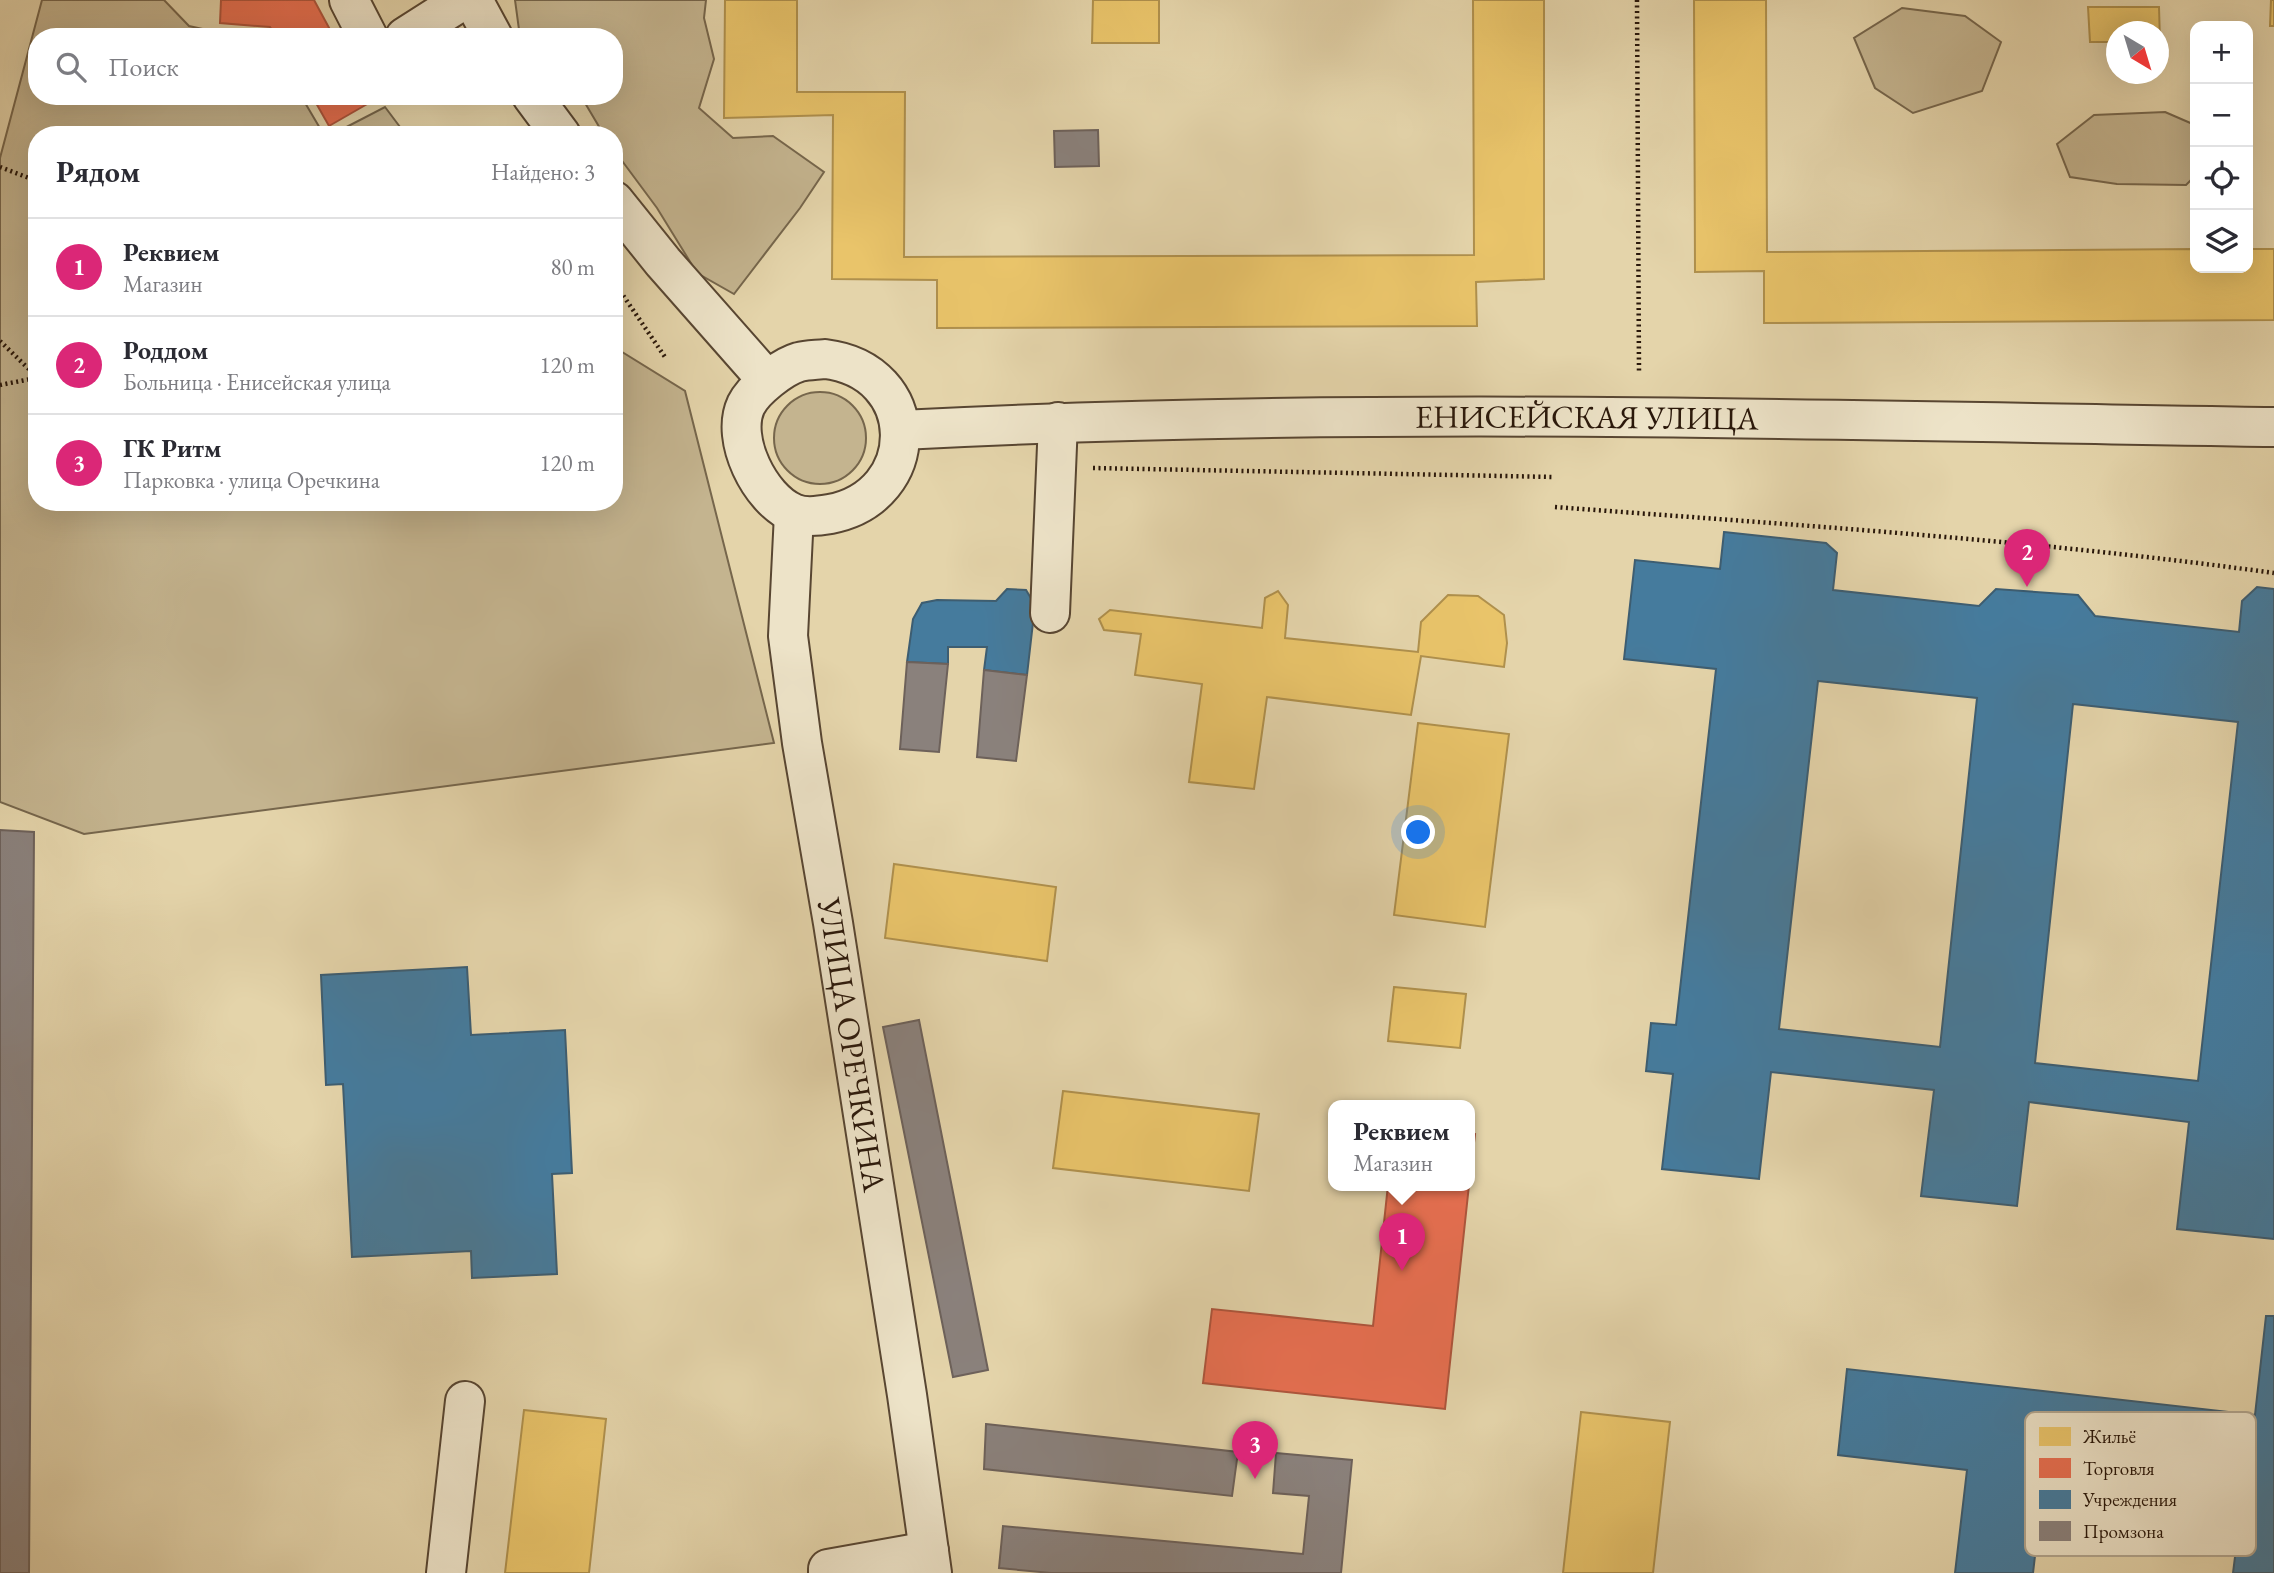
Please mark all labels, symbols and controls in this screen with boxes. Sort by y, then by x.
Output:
north arrow [2106,21,2169,84]
map controls [2190,21,2253,273]
button: + [2190,21,2253,84]
search box [28,28,623,105]
icon: search [52,48,90,86]
text: Поиск [108,50,179,84]
button: − [2190,84,2253,147]
button: locate [2190,147,2253,210]
text: Рядом [56,152,140,191]
text: Найдено: 3 [491,157,595,187]
button: layers [2190,210,2253,273]
text: Реквием [123,235,219,269]
text: 1 [73,252,85,282]
text: 80 m [550,252,595,282]
text: Магазин [123,269,202,299]
text: Роддом [123,333,208,367]
text: 2 [73,350,85,380]
text: 120 m [539,350,595,380]
text: Больница · Енисейская улица [123,367,391,397]
street label: ЕНИСЕЙСКАЯ УЛИЦА [1415,396,1760,440]
text: ГК Ритм [123,431,222,465]
text: 3 [73,448,85,478]
text: 120 m [539,448,595,478]
text: Парковка · улица Оречкина [123,465,380,495]
pin: 2 [2004,529,2050,587]
your location [1401,815,1435,849]
street label: УЛИЦА ОРЕЧКИНА [808,894,896,1196]
popup [1328,1100,1475,1191]
text: Реквием [1353,1114,1450,1148]
text: Магазин [1353,1148,1433,1178]
pin: 1 [1379,1213,1425,1271]
legend [2025,1412,2256,1556]
pin: 3 [1232,1421,1278,1479]
text: Жильё [2082,1424,2136,1449]
text: Торговля [2083,1456,2155,1481]
text: Учреждения [2082,1487,2178,1512]
text: Промзона [2083,1519,2164,1544]

